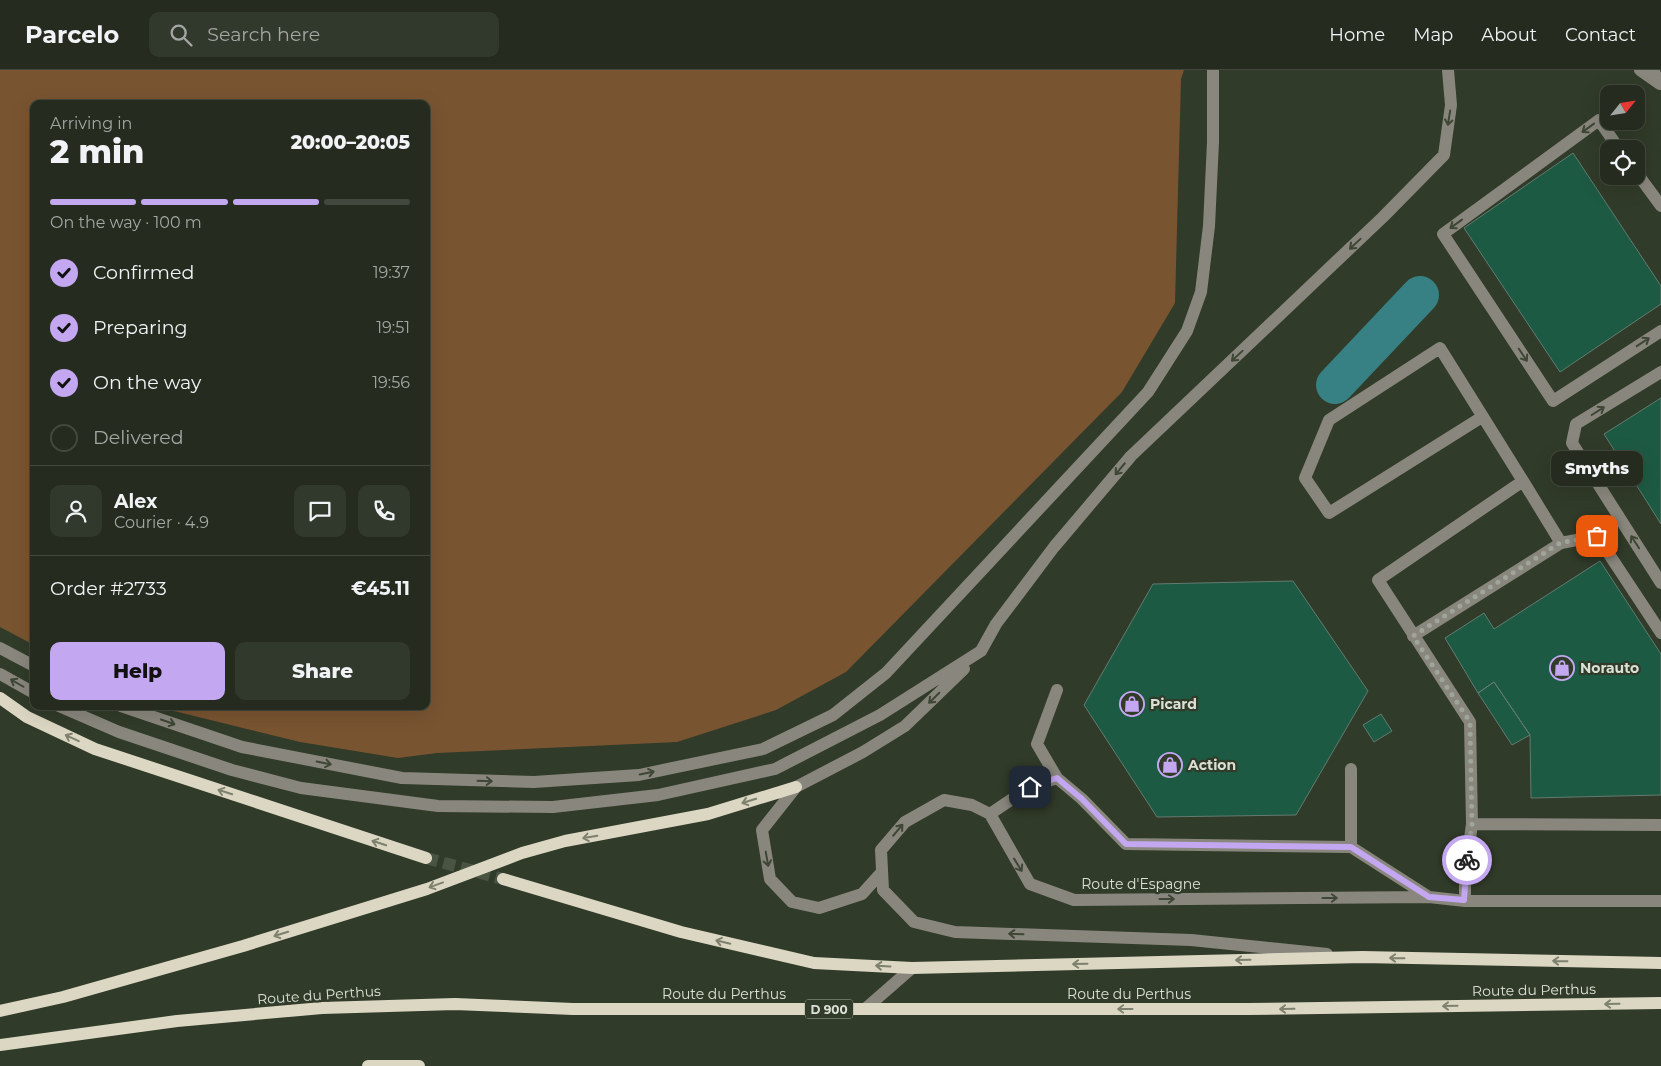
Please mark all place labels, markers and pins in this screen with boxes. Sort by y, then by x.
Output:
callout: Smyths [1551,451,1643,486]
pin [1576,515,1618,557]
shop icon: Norauto [1549,655,1575,681]
place label: Norauto [1580,659,1639,677]
shop icon: Picard [1119,691,1145,717]
place label: Picard [1150,695,1197,713]
shop icon: Action [1157,752,1183,778]
place label: Action [1187,756,1236,774]
pin [1009,766,1051,808]

